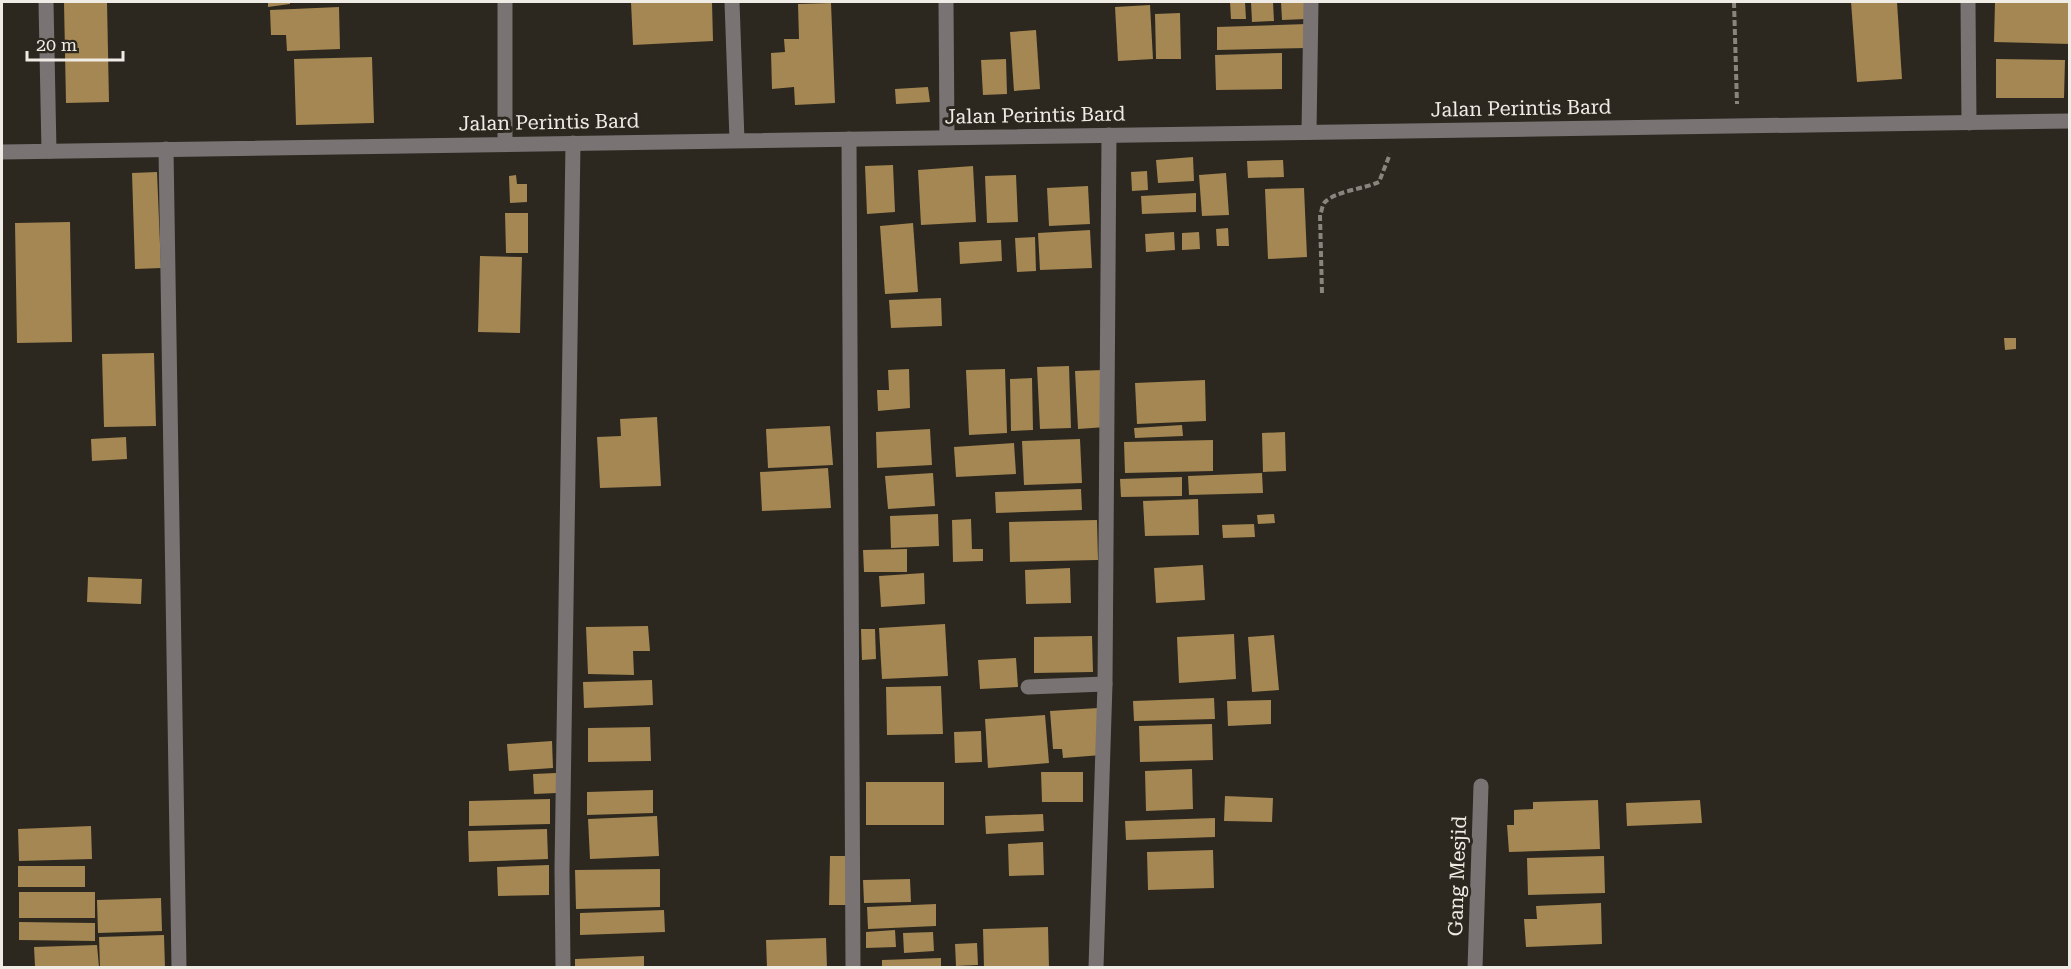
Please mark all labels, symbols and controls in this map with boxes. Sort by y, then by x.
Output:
scale bar [27,24,123,62]
text: 20 m [36,34,77,55]
street label: Jalan Perintis Bard [1430,94,1612,122]
street label: Jalan Perintis Bard [944,101,1126,129]
street label: Jalan Perintis Bard [458,108,640,136]
street label: Gang Mesjid [1443,815,1471,937]

